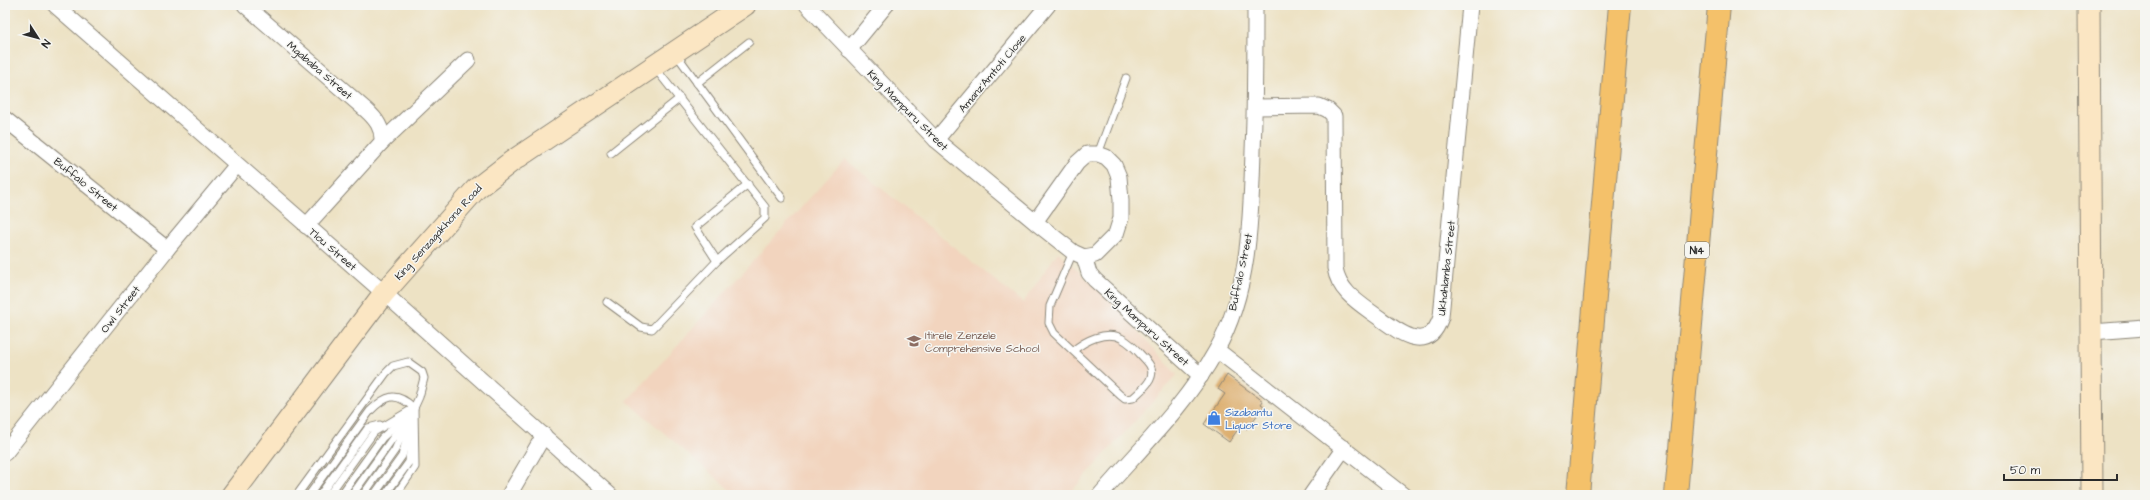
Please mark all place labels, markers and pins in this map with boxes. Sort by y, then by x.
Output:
place label: Itirele Zenzele Comprehensive School [925,328,1040,356]
school or university icon: Itirele Zenzele Comprehensive School [906,333,922,349]
place label: Sizabantu Liquor Store [1225,405,1292,433]
shop icon: Sizabantu Liquor Store [1206,410,1222,426]

